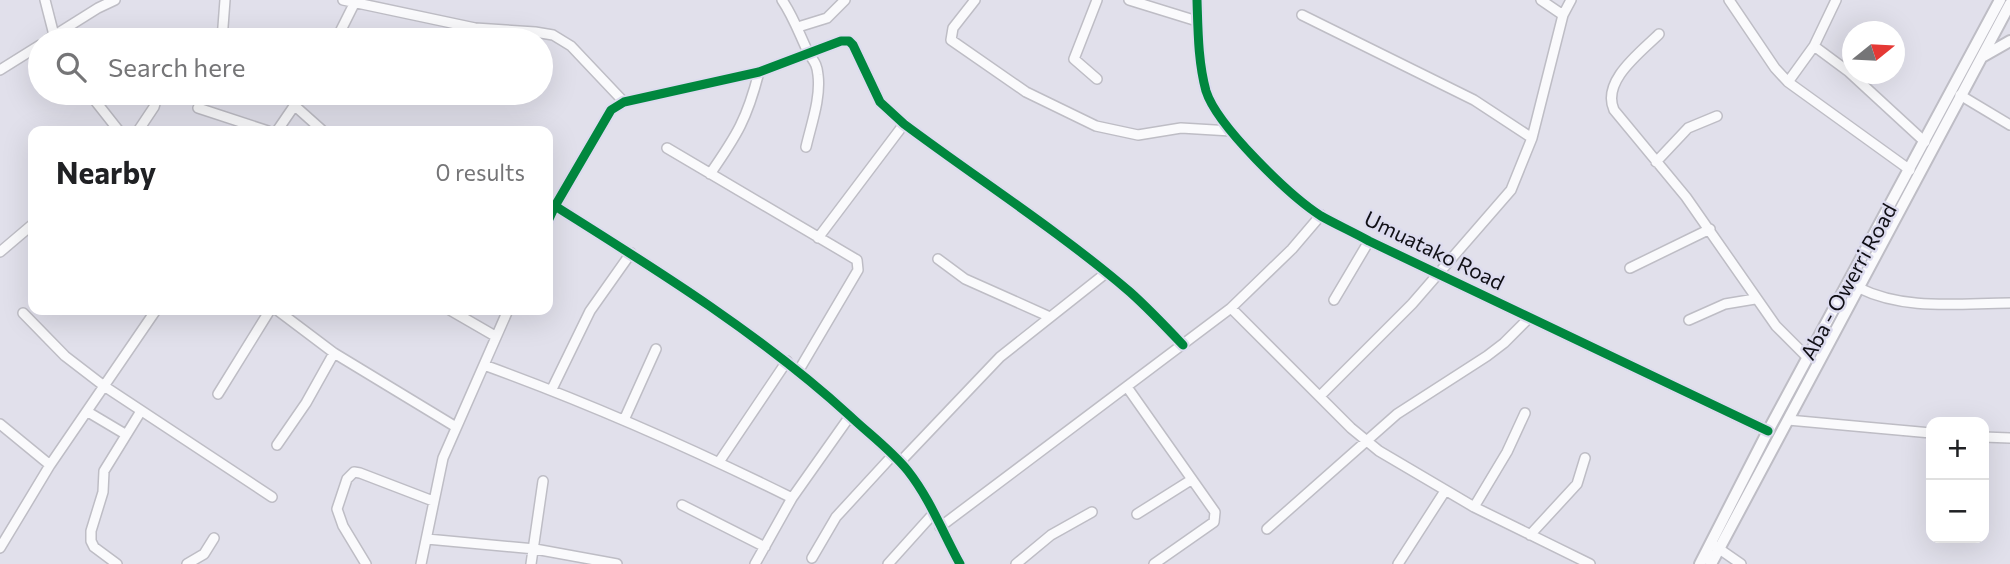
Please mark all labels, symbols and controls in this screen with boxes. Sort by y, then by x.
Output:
north arrow [1842,21,1905,84]
search box [28,28,553,105]
icon: search [52,48,90,86]
text: Search here [108,51,246,82]
text: Nearby [56,153,156,190]
text: 0 results [436,158,525,186]
street label: Aba - Owerri Road [1794,199,1901,364]
street label: Umuatako Road [1361,205,1509,294]
map controls [1926,417,1989,543]
button: + [1926,417,1989,480]
button: − [1926,480,1989,543]

